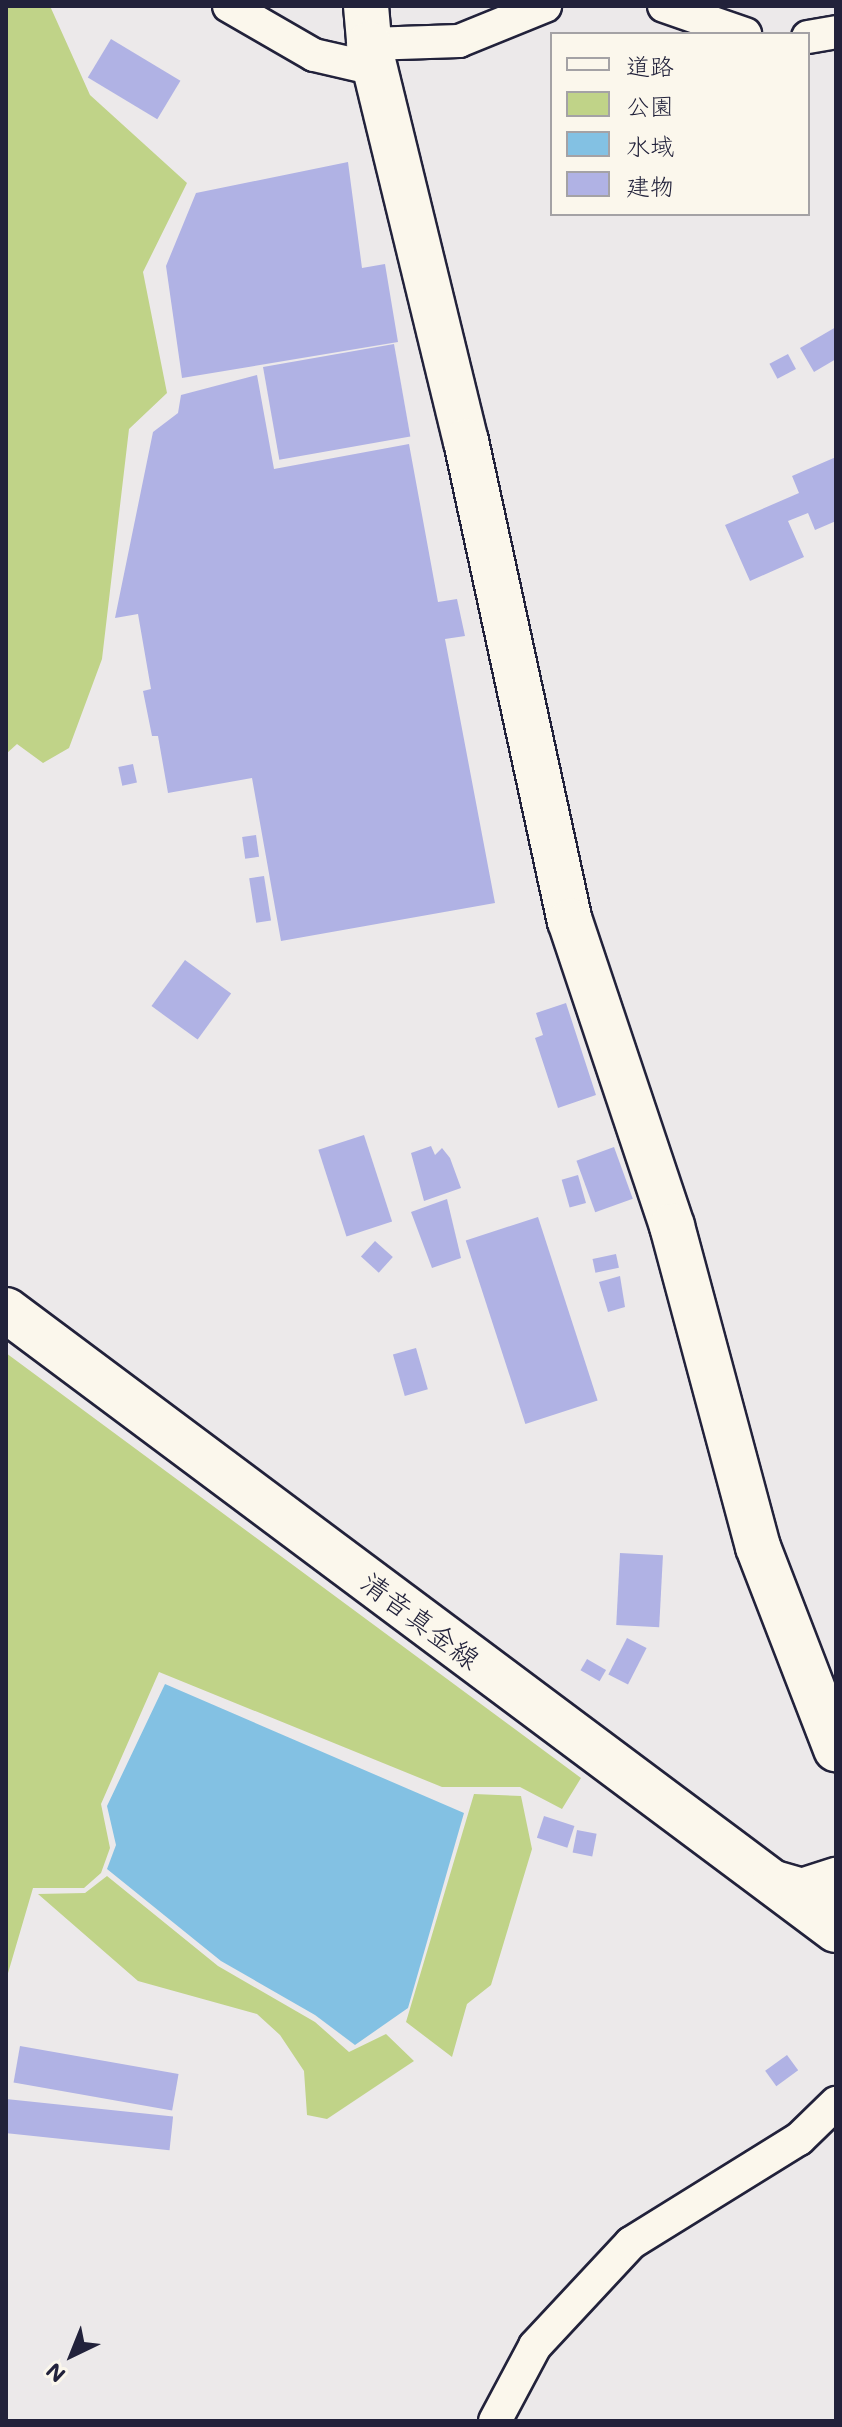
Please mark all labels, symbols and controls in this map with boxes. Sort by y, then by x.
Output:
legend [550,32,810,216]
text: 道路 [626,50,674,81]
text: 公園 [626,90,674,121]
text: 水域 [626,130,674,161]
text: 建物 [626,170,674,201]
street label: 清音真金線 [355,1564,487,1676]
north arrow [32,2315,112,2395]
text: N [39,2357,71,2389]

